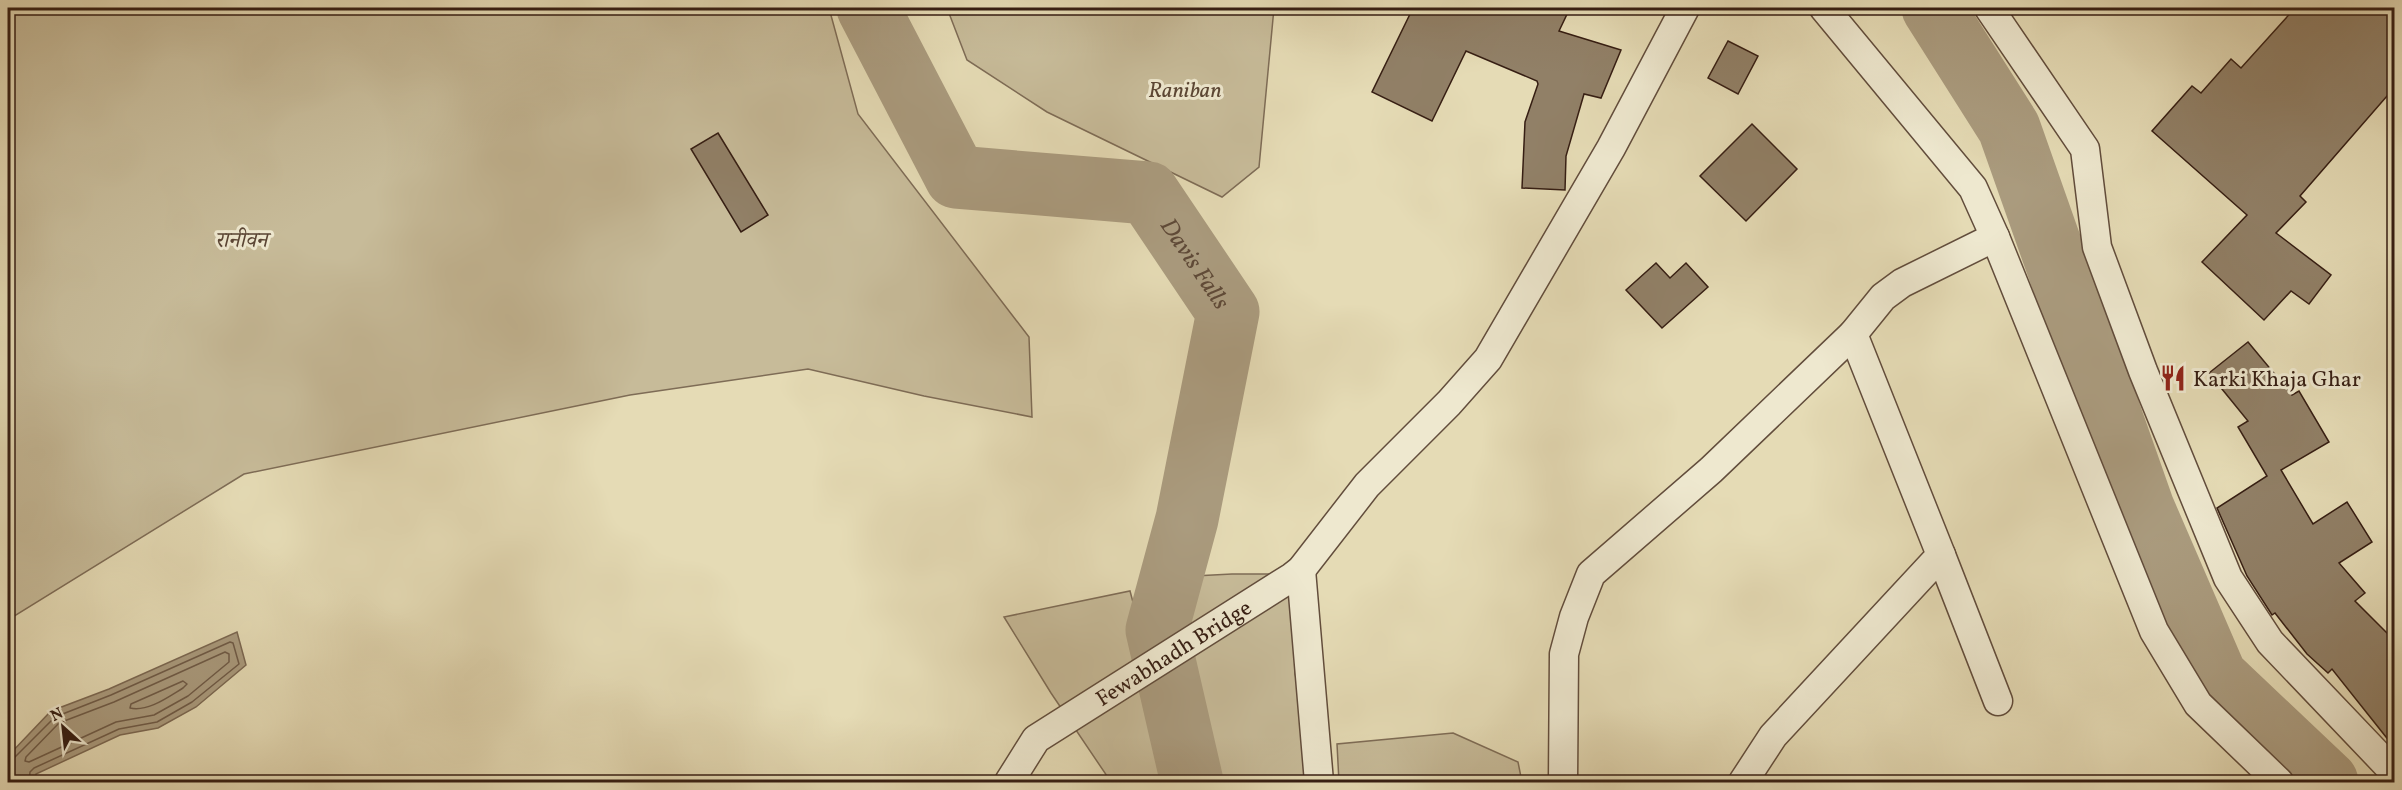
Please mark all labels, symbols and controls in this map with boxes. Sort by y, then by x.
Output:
park label: Raniban [1148,76,1222,107]
water label: Davis Falls [1151,212,1237,317]
park label: रानीवन [215,226,272,257]
restaurant icon: Karki Khaja Ghar [2158,363,2188,393]
place label: Karki Khaja Ghar [2193,365,2361,396]
street label: Fewabhadh Bridge [1090,593,1258,715]
north arrow [33,697,93,757]
text: N [47,703,68,728]

